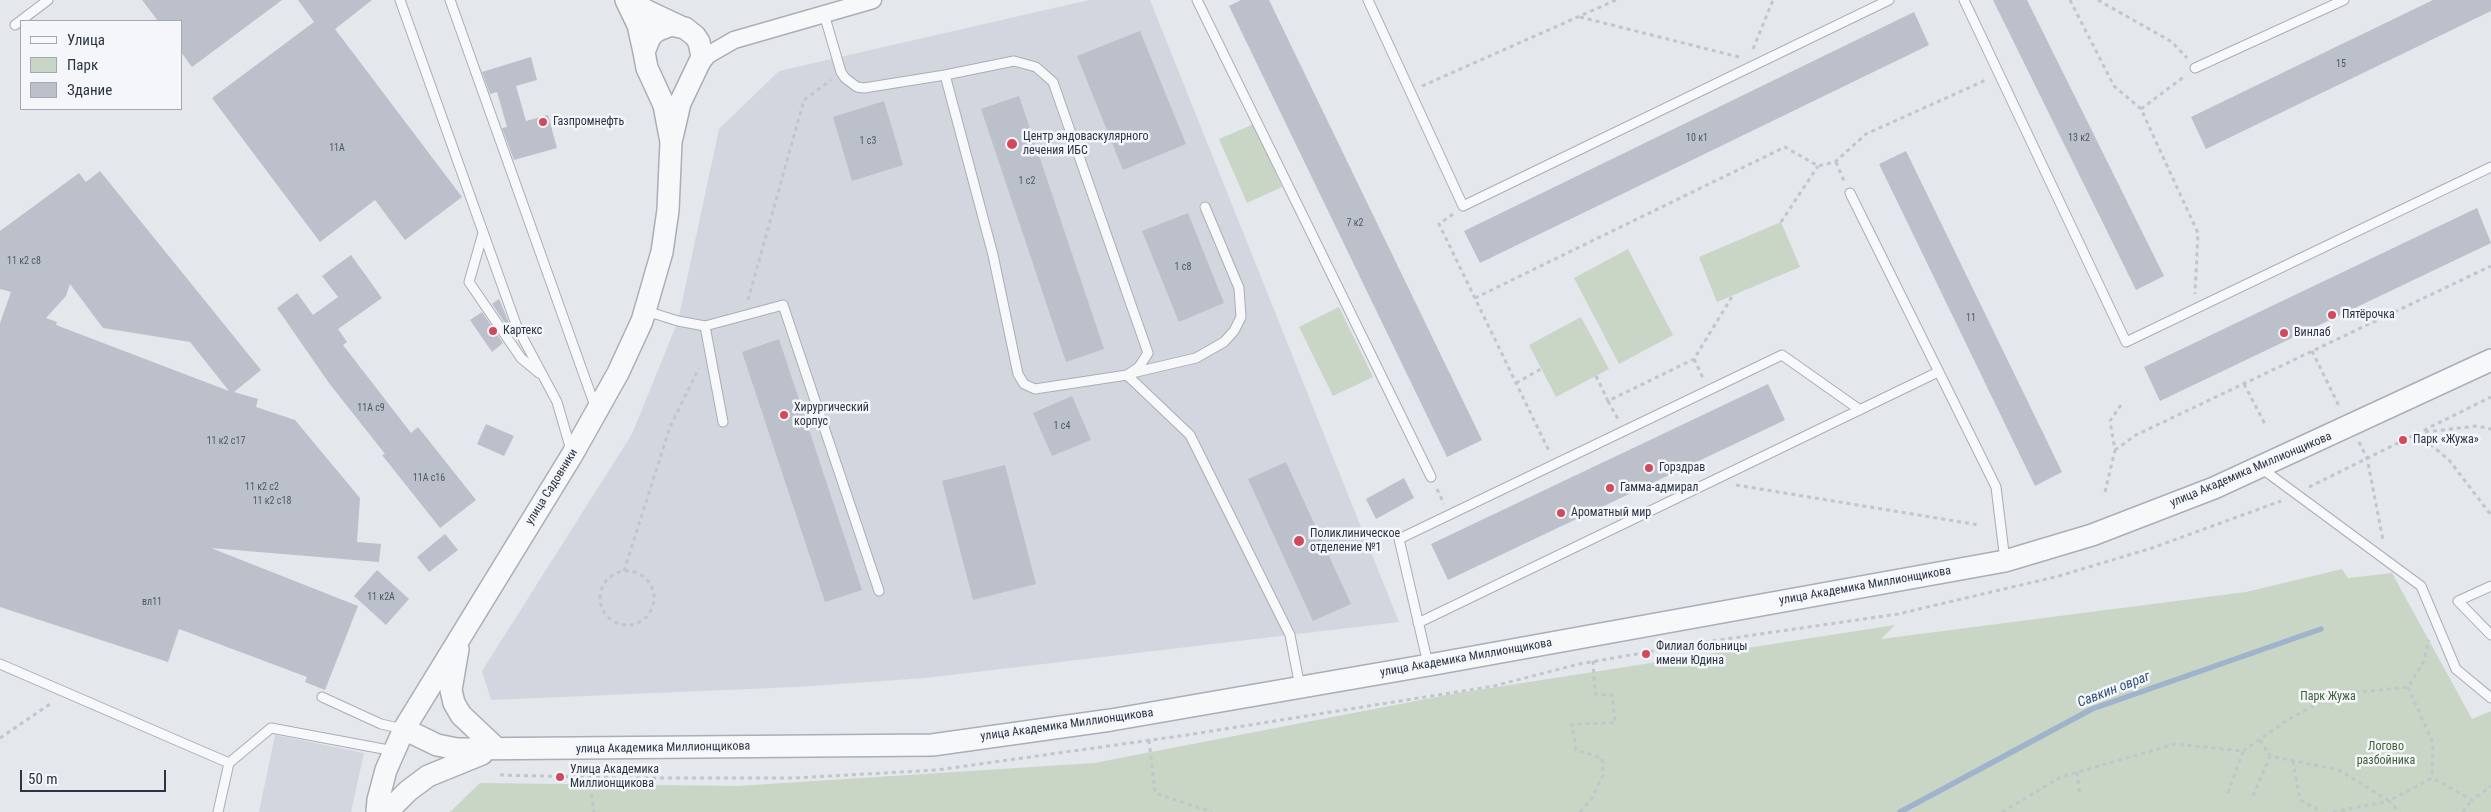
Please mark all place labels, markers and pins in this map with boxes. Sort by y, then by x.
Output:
place label: Газпромнефть [553,115,624,129]
marker: Газпромнефть [537,116,549,128]
place label: Центр эндоваскулярного лечения ИБС [1023,130,1149,158]
marker: Центр эндоваскулярного лечения ИБС [1005,137,1019,151]
place label: Пятёрочка [2342,308,2395,322]
marker: Пятёрочка [2326,309,2338,321]
place label: Картекс [503,324,542,338]
marker: Картекс [487,325,499,337]
place label: Винлаб [2294,326,2330,340]
marker: Винлаб [2278,327,2290,339]
place label: Хирургический корпус [794,401,869,429]
marker: Хирургический корпус [778,409,790,421]
place label: Парк «Жужа» [2413,433,2479,447]
marker: Парк «Жужа» [2397,434,2409,446]
place label: Горздрав [1659,461,1705,475]
marker: Горздрав [1643,462,1655,474]
place label: Гамма-адмирал [1620,481,1698,495]
marker: Гамма-адмирал [1604,482,1616,494]
place label: Ароматный мир [1571,506,1651,520]
marker: Ароматный мир [1555,507,1567,519]
place label: Поликлиническое отделение №1 [1310,527,1400,555]
marker: Поликлиническое отделение №1 [1292,534,1306,548]
place label: Филиал больницы имени Юдина [1656,640,1747,668]
marker: Филиал больницы имени Юдина [1640,648,1652,660]
place label: Улица Академика Миллионщикова [570,763,659,791]
marker: Улица Академика Миллионщикова [554,771,566,783]

